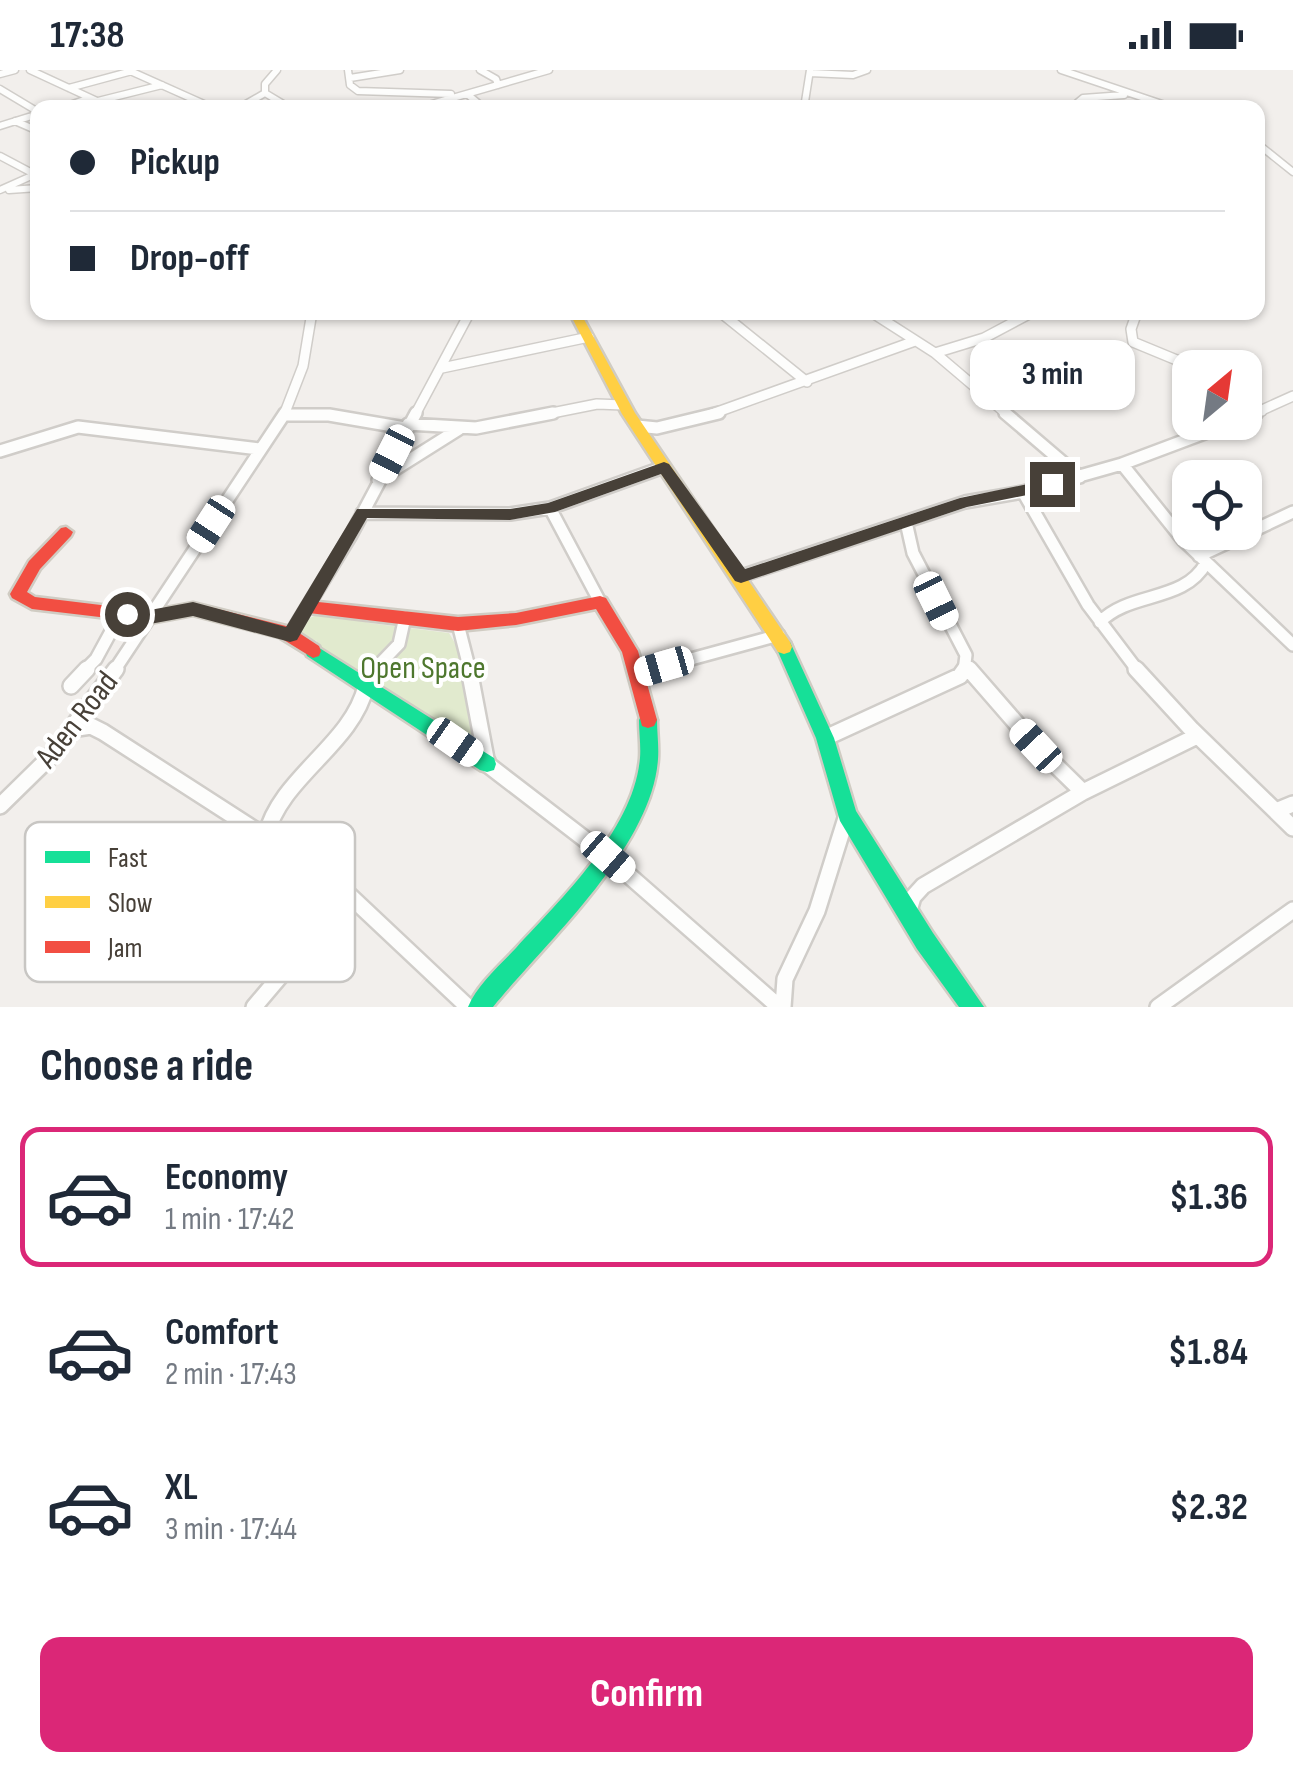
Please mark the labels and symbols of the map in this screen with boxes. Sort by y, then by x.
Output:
callout: 3 min [970,339,1134,409]
north arrow [1172,350,1262,440]
car [365,420,419,488]
route end [1030,462,1075,507]
car [182,491,240,557]
car [909,567,963,635]
route start [105,592,150,637]
car [631,643,697,689]
park label: Open Space [360,649,486,688]
street label: Aden Road [27,664,127,777]
car [422,713,488,771]
car [1005,714,1067,778]
legend [25,822,355,982]
car [576,826,640,888]
text: Fast [108,842,147,875]
text: Slow [108,887,153,920]
text: Jam [107,932,143,965]

